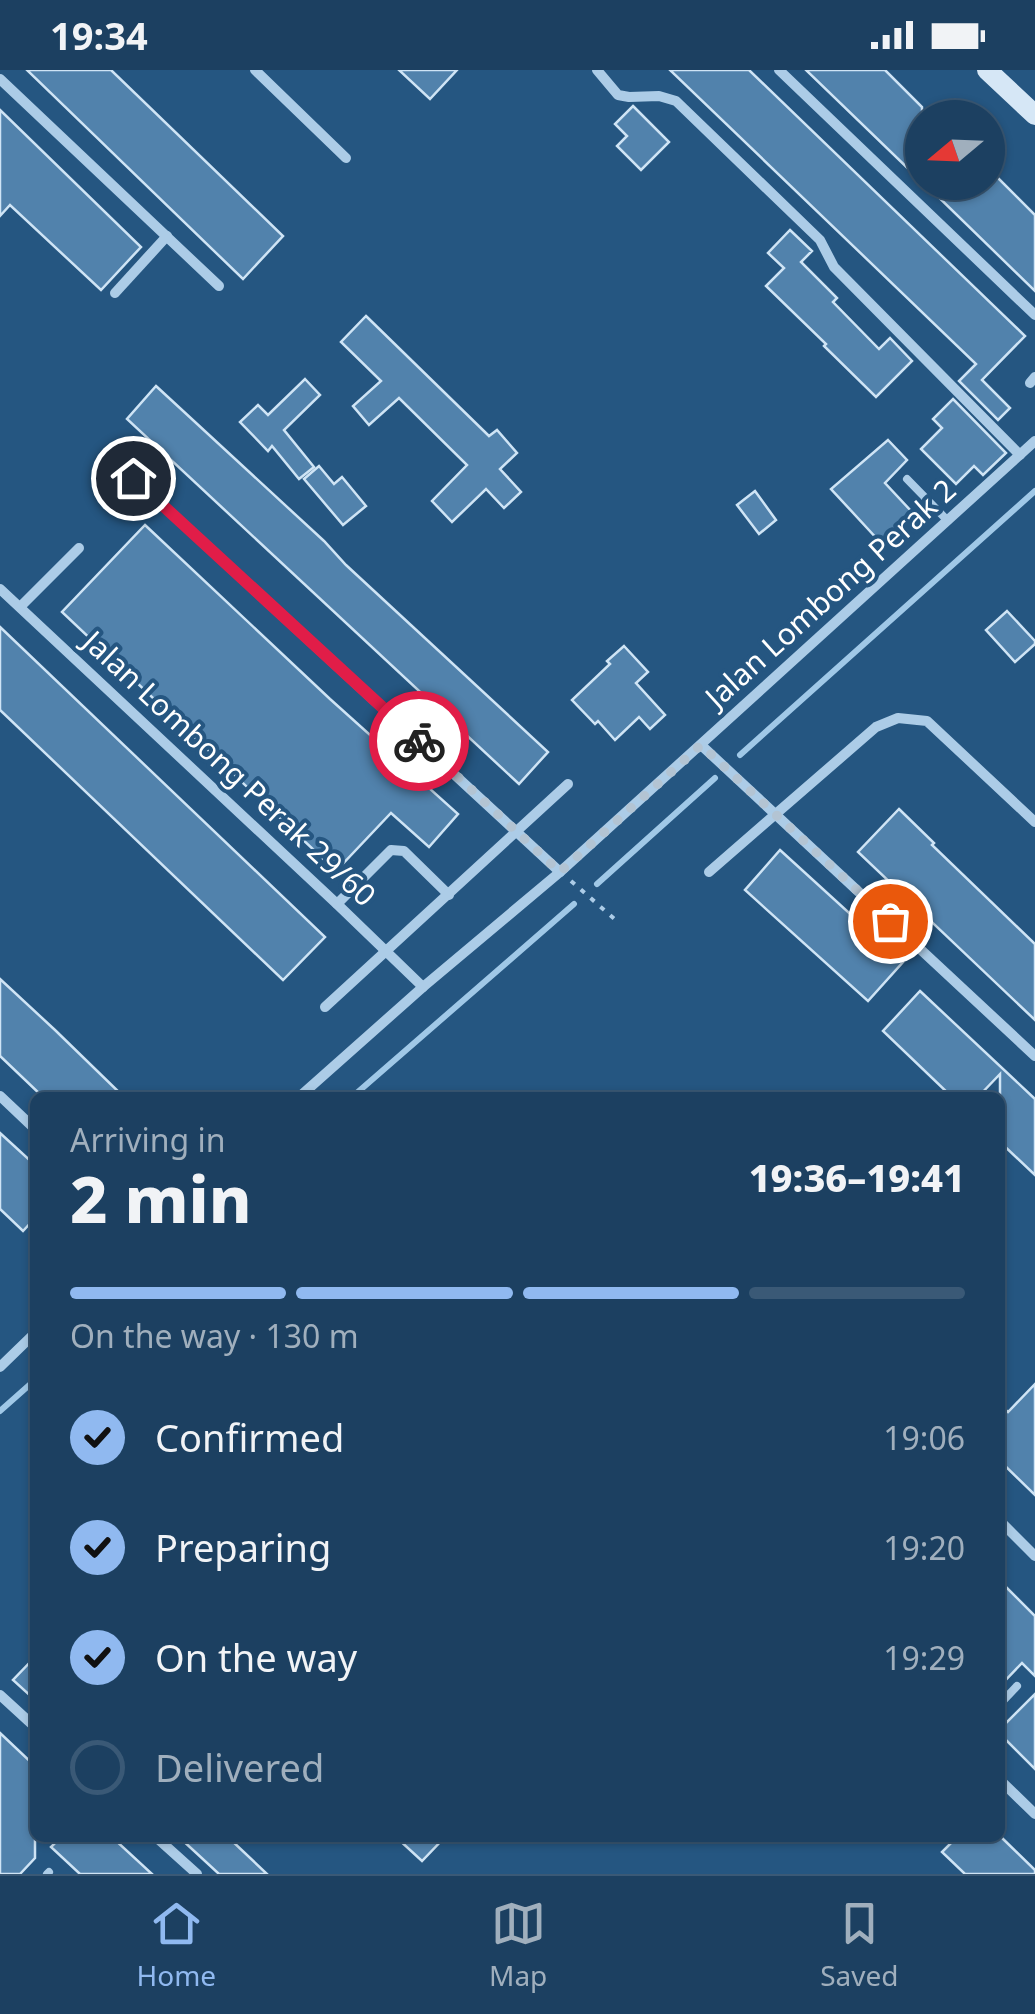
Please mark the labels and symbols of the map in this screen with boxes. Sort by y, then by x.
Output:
north arrow [905,100,1005,200]
pin [91,436,176,521]
street label: Jalan Lombong Perak 2 [694,469,964,719]
street label: Jalan Lombong Perak 29/60 [72,619,385,915]
courier [369,691,469,791]
pin [848,879,933,964]

